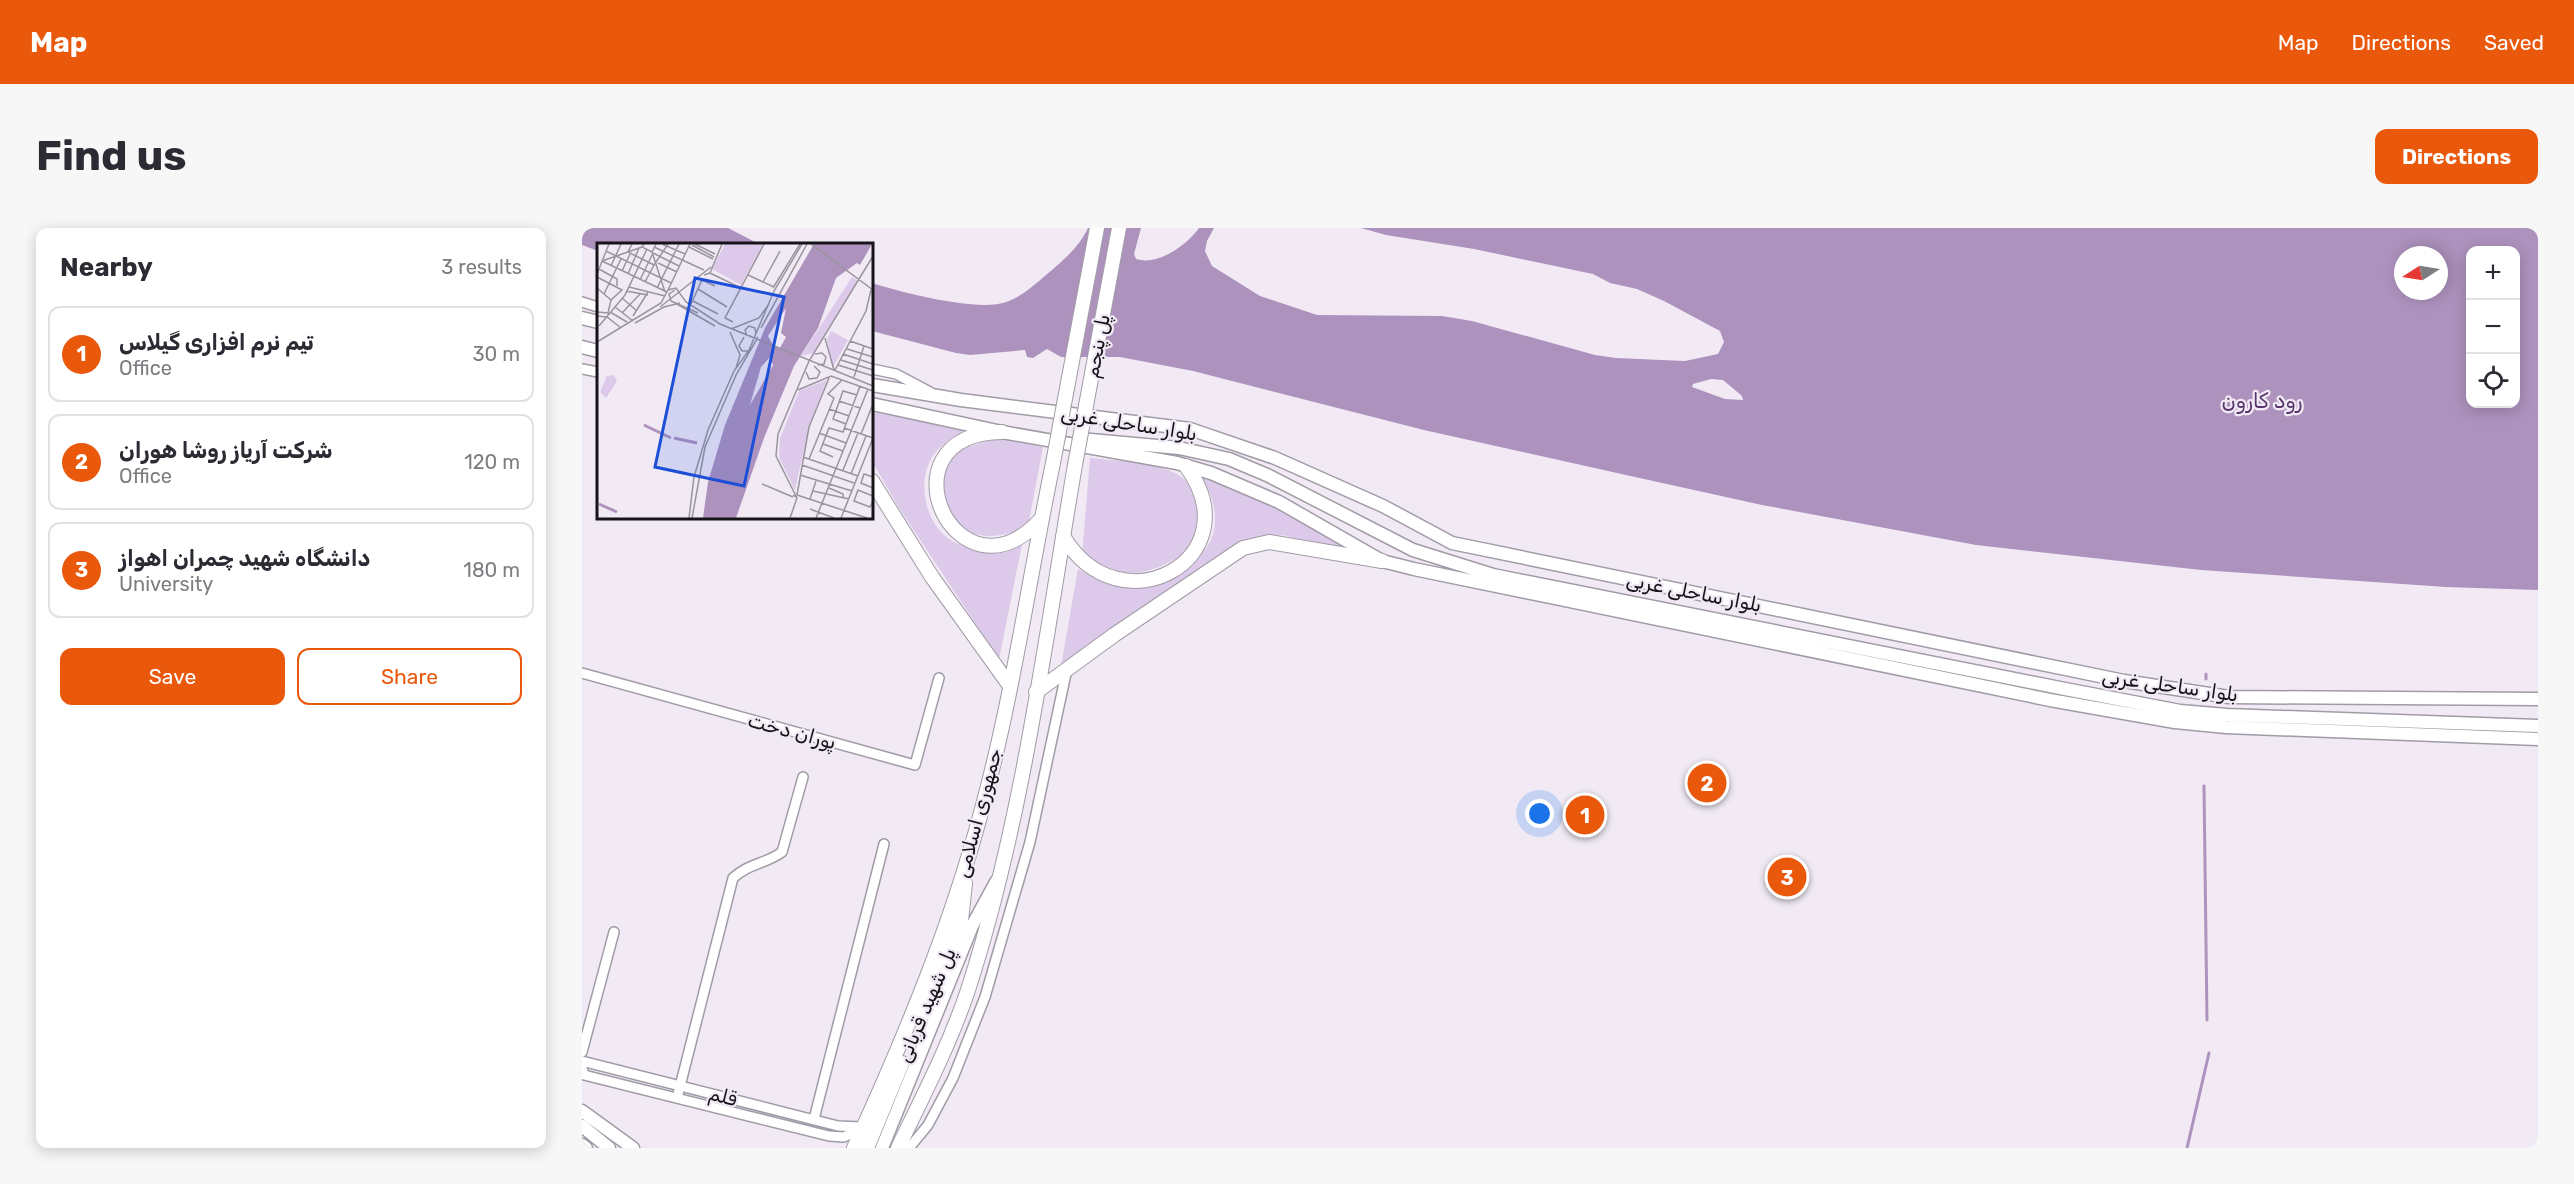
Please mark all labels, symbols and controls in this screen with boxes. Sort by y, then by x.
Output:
text: Map [30,26,87,59]
text: Map [2278,30,2319,55]
text: Directions [2352,30,2451,55]
text: Saved [2484,30,2544,55]
button: Directions [2375,129,2538,184]
text: Find us [36,131,187,181]
inset map [597,243,873,519]
north arrow [2394,246,2448,300]
map controls [2466,246,2520,408]
button: + [2466,246,2520,300]
text: Nearby [60,252,153,283]
text: 3 results [441,255,522,279]
button: − [2466,300,2520,354]
street label: پل پنجم [1079,312,1117,380]
text: تیم نرم افزاری گیلاس [119,329,314,356]
text: 1 [77,342,86,366]
text: 30 m [473,342,520,366]
button: locate [2466,354,2520,408]
text: Office [119,356,172,380]
water label: رود کارون [2222,388,2302,414]
street label: بلوار ساحلی غربی [1059,400,1199,446]
text: شرکت آریاز روشا هوران [119,437,332,464]
text: 2 [75,450,88,474]
text: 120 m [464,450,520,474]
text: Office [119,464,172,488]
text: دانشگاه شهید چمران اهواز [119,545,370,572]
text: 3 [75,558,88,582]
text: 180 m [463,558,520,582]
street label: بلوار ساحلی غربی [1624,567,1764,617]
text: University [119,572,213,596]
button: Save [60,648,285,705]
button: Share [297,648,522,705]
street label: بلوار ساحلی غربی [2100,664,2240,706]
street label: پوران دخت [745,708,839,756]
street label: جمهوری اسلامی [949,746,1007,880]
pin: 2 [1688,760,1726,806]
pin: 1 [1566,792,1604,838]
your location [1525,799,1554,828]
pin: 3 [1768,854,1806,900]
street label: پل شهید قربانی [891,944,963,1067]
street label: قلم [706,1081,740,1112]

